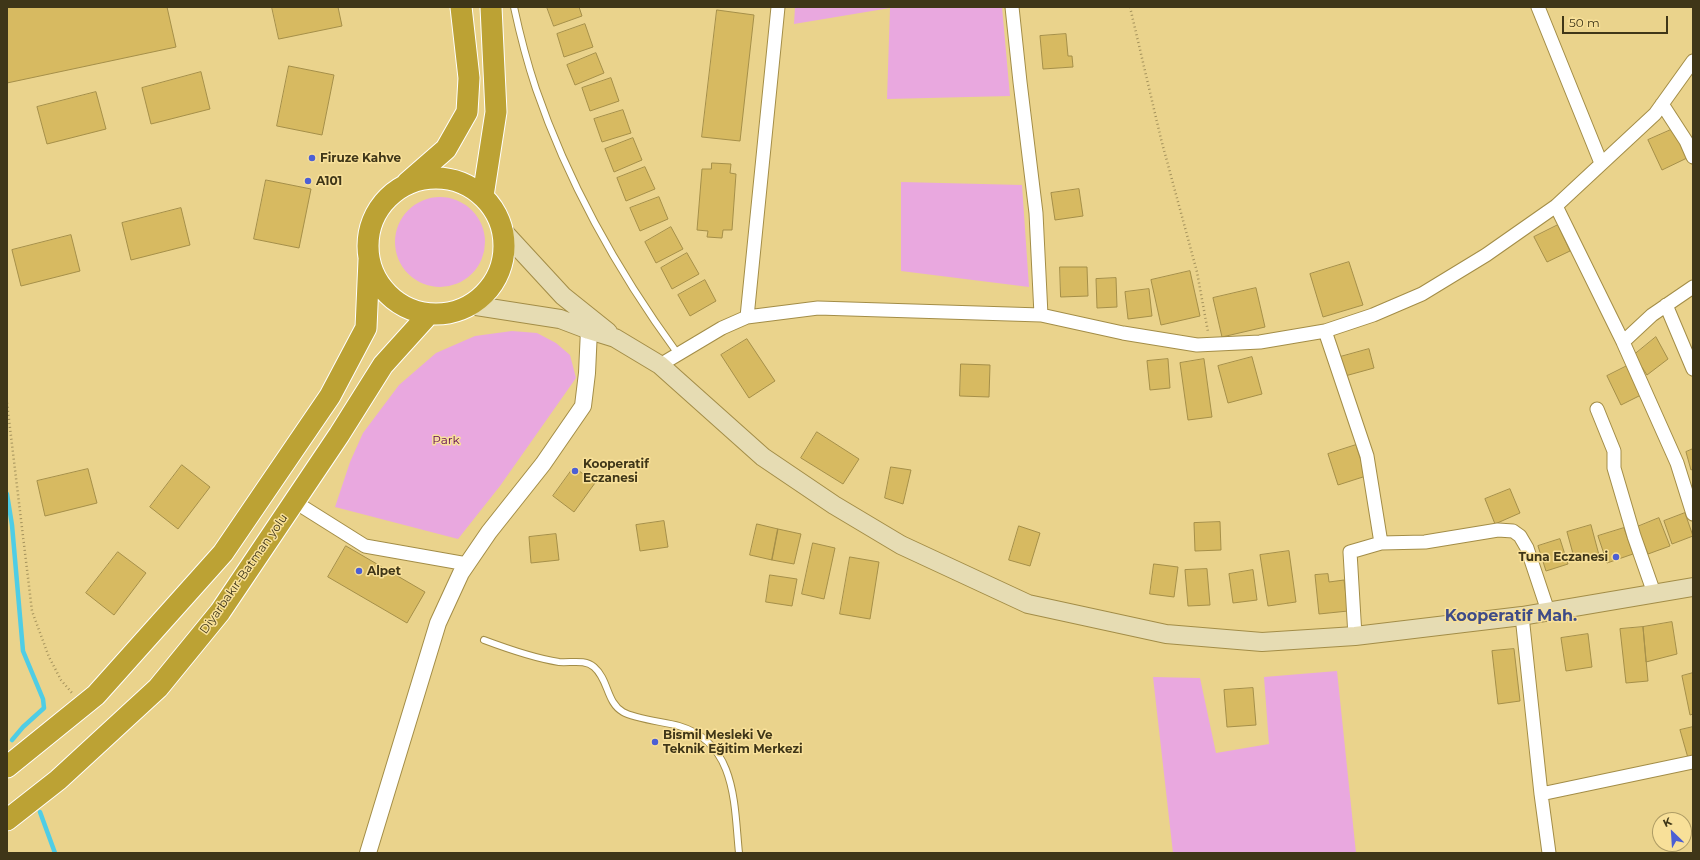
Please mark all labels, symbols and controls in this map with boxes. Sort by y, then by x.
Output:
scale bar [1564,8,1670,34]
text: 50 m [1569,15,1600,30]
place label: Firuze Kahve [320,151,401,165]
marker: Firuze Kahve [307,153,317,163]
place label: A101 [316,174,342,188]
marker: A101 [303,176,313,186]
park label: Park [432,433,460,447]
place label: Kooperatif Eczanesi [583,457,649,485]
marker: Kooperatif Eczanesi [570,466,580,476]
street label: Diyarbakır-Batman yolu [197,511,291,637]
place label: Tuna Eczanesi [1519,550,1608,564]
marker: Tuna Eczanesi [1611,552,1621,562]
place label: Alpet [367,564,401,578]
marker: Alpet [354,566,364,576]
district label: Kooperatif Mah. [1445,606,1577,626]
place label: Bismil Mesleki Ve Teknik Eğitim Merkezi [663,728,803,756]
marker: Bismil Mesleki Ve Teknik Eğitim Merkezi [650,737,660,747]
north arrow [1652,812,1692,852]
text: K [1661,814,1674,830]

